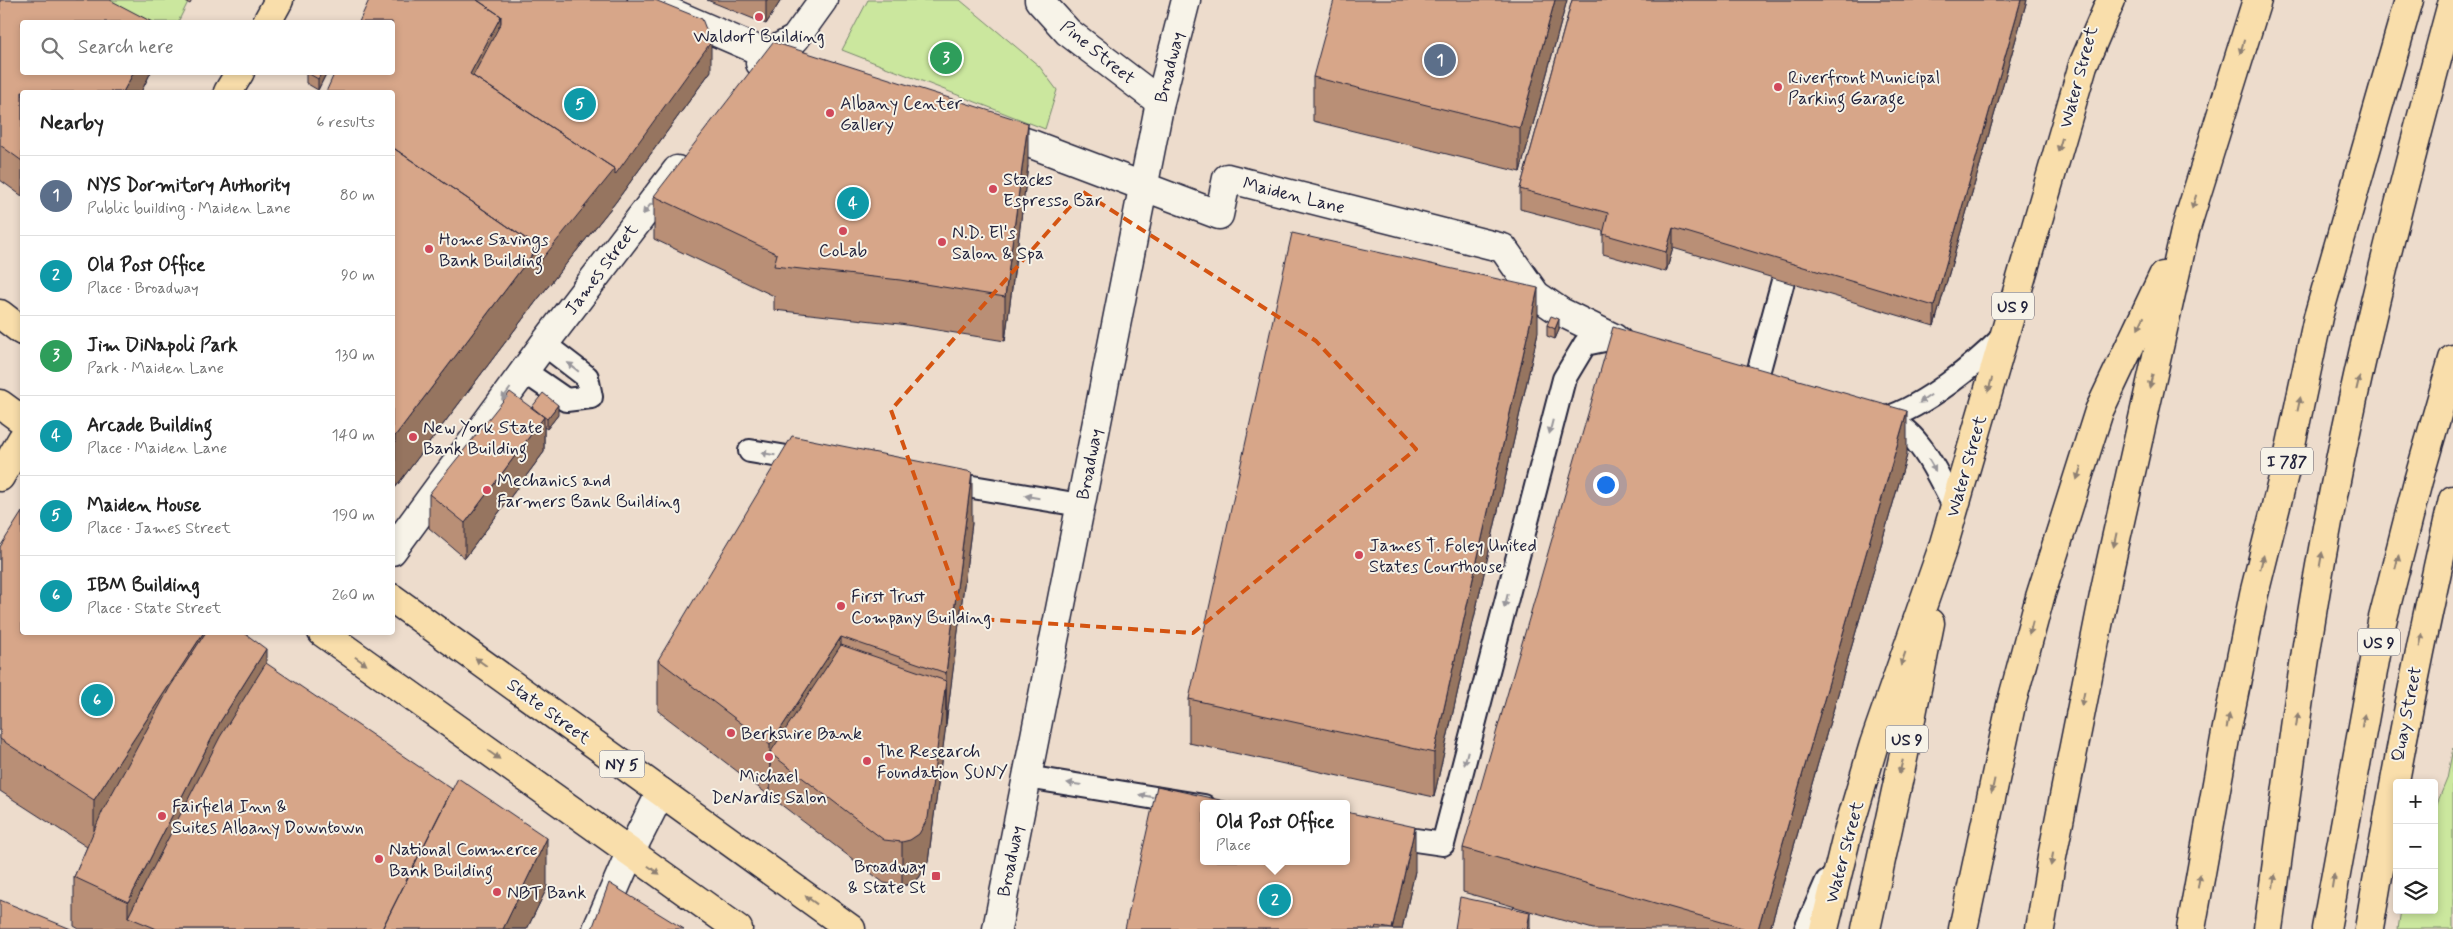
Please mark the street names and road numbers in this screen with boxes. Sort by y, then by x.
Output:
street label: Pine Street [1055,15,1140,90]
street label: Water Street [2054,23,2104,131]
street label: Broadway [1150,29,1190,105]
street label: Maiden Lane [1240,172,1347,220]
street label: James Street [560,219,644,320]
road number: US 9 [1992,292,2034,320]
street label: Water Street [1941,412,1993,520]
street label: Broadway [1071,427,1109,502]
road number: I 787 [2261,448,2313,474]
road number: US 9 [2358,628,2400,656]
street label: Quay Street [2386,664,2428,764]
street label: State Street [502,673,595,751]
road number: US 9 [1886,726,1928,752]
road number: NY 5 [600,751,644,778]
street label: Water Street [1820,798,1870,906]
street label: Broadway [992,824,1030,899]

